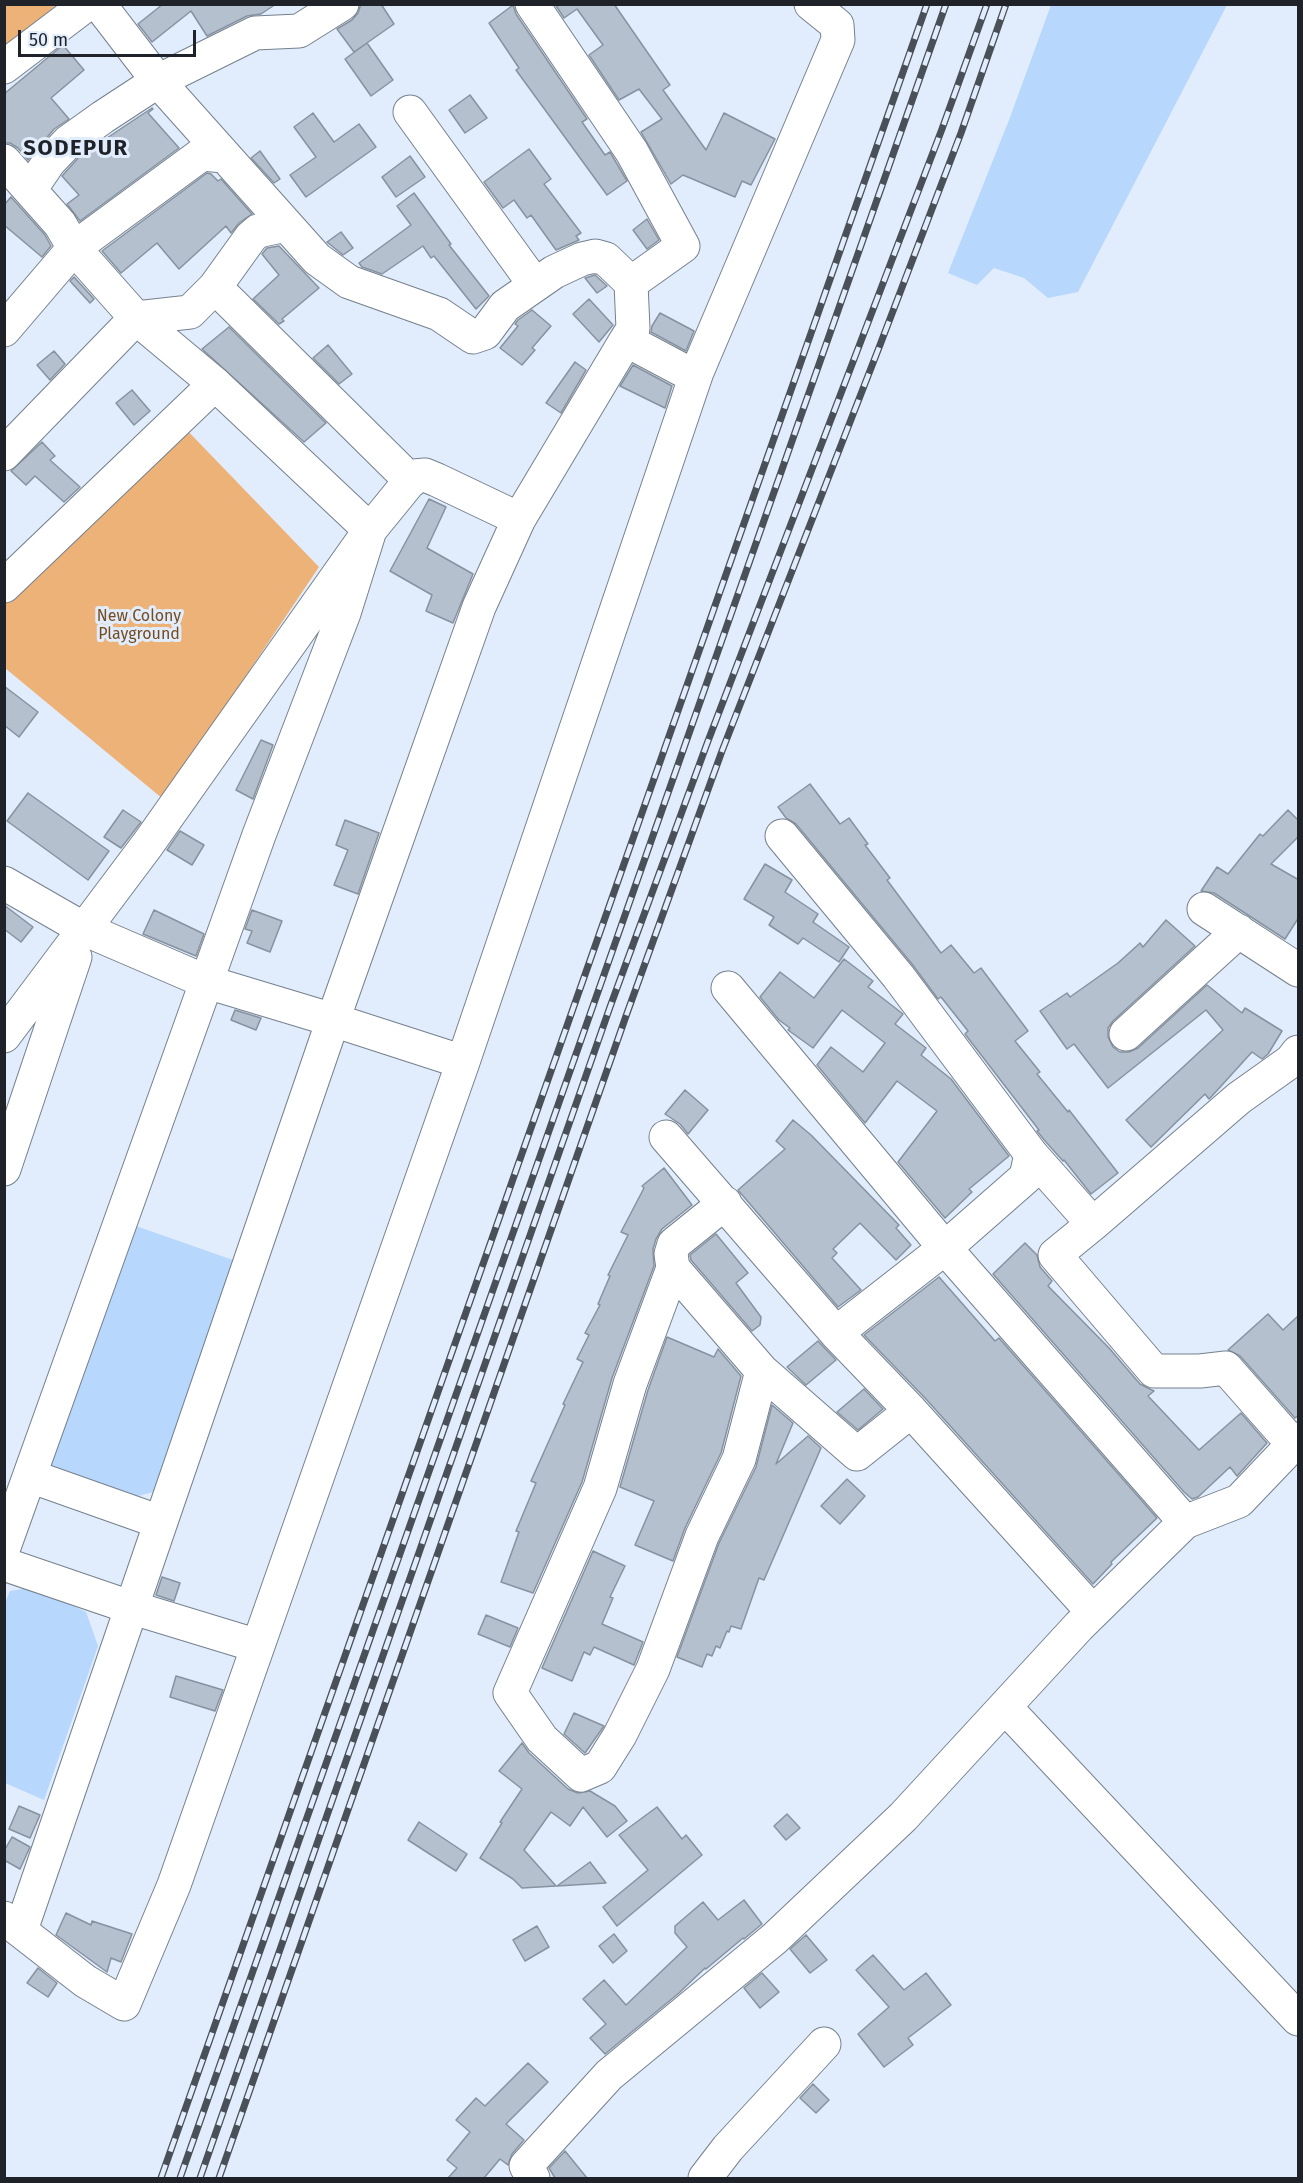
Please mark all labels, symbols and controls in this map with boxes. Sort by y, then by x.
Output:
scale bar [21,18,200,56]
text: 50 m [29,29,68,51]
district label: SODEPUR [23,136,129,162]
park label: New Colony Playground [97,607,181,645]

